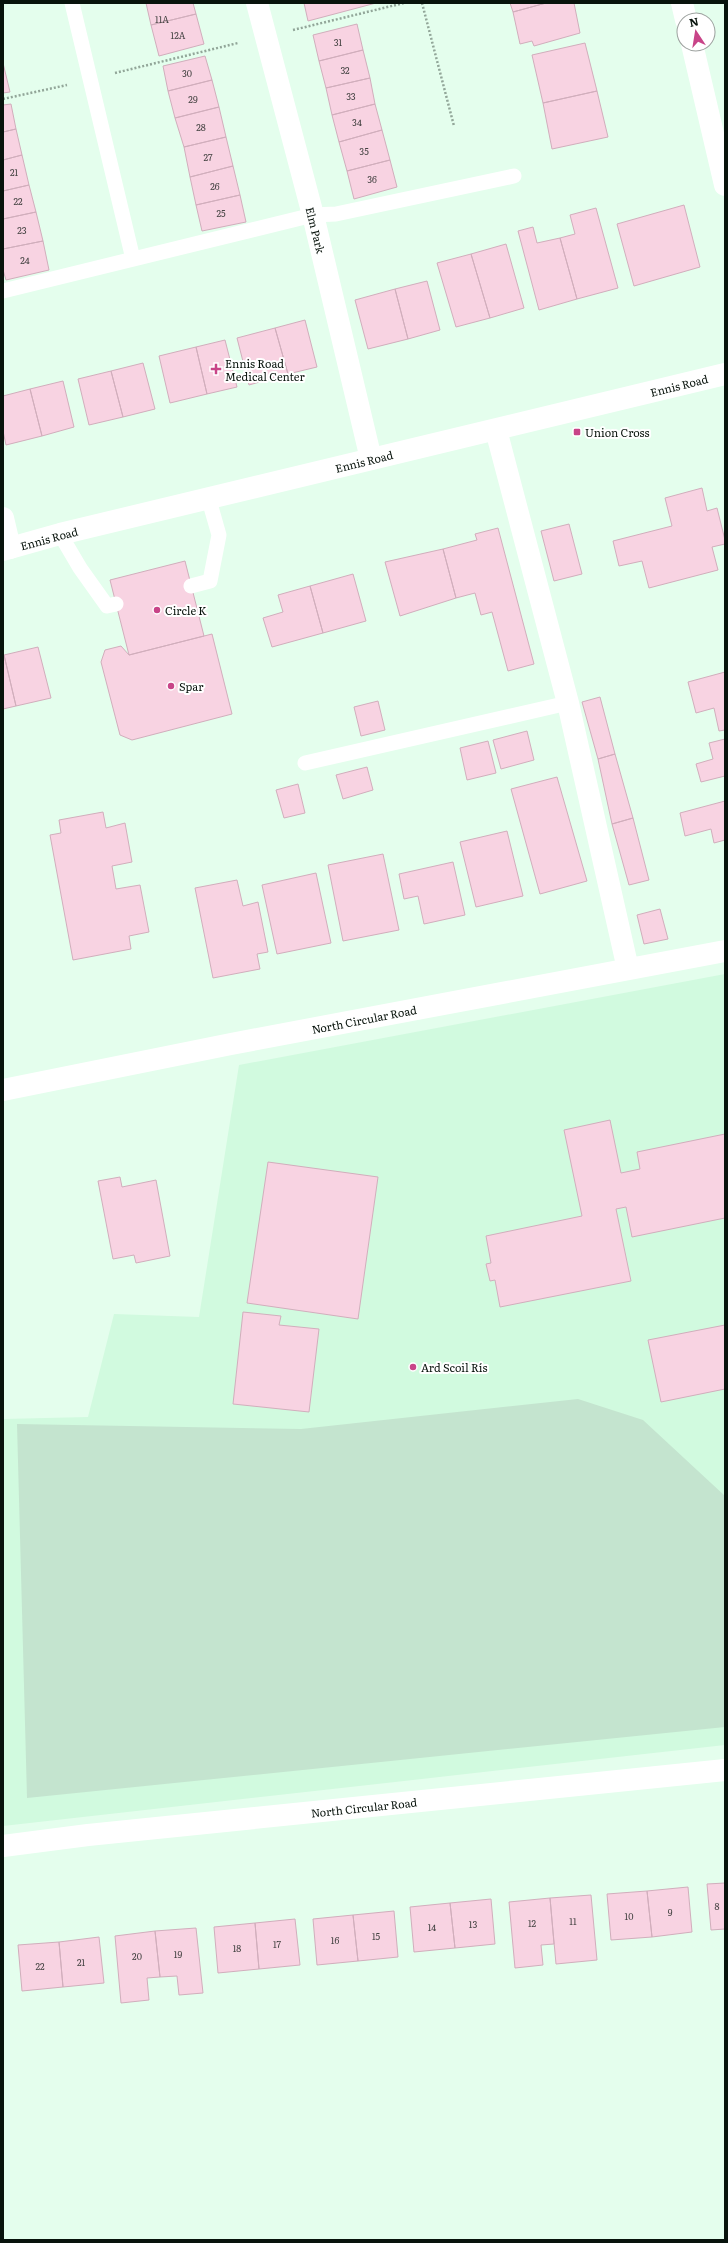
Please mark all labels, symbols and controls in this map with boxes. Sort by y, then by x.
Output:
house number: 11A [155,12,169,26]
north arrow [676,12,716,52]
text: N [688,12,700,30]
house number: 12A [171,28,186,42]
house number: 31 [334,35,343,49]
house number: 32 [340,63,350,77]
house number: 30 [182,66,192,80]
house number: 33 [346,89,356,103]
house number: 29 [188,92,198,106]
house number: 34 [352,115,362,129]
house number: 28 [196,120,206,134]
house number: 35 [359,144,369,158]
house number: 27 [203,150,213,164]
house number: 21 [10,165,18,179]
house number: 36 [367,172,377,186]
house number: 26 [210,179,220,193]
house number: 22 [13,194,23,208]
street label: Elm Park [302,205,330,255]
house number: 25 [216,206,226,220]
house number: 23 [17,223,27,237]
house number: 24 [20,253,30,267]
place label: Ennis Road Medical Center [225,355,305,384]
marker: Ennis Road Medical Center [210,363,222,375]
street label: Ennis Road [648,370,710,400]
place label: Union Cross [585,424,649,440]
marker: Union Cross [572,427,582,437]
street label: Ennis Road [333,446,395,476]
street label: Ennis Road [18,523,80,553]
place label: Circle K [165,602,207,618]
marker: Circle K [152,605,162,615]
place label: Spar [179,678,204,694]
marker: Spar [166,681,176,691]
street label: North Circular Road [310,1001,418,1037]
place label: Ard Scoil Rís [421,1359,488,1375]
marker: Ard Scoil Rís [408,1362,418,1372]
street label: North Circular Road [310,1793,418,1821]
house number: 8 [715,1899,720,1913]
house number: 9 [668,1905,673,1919]
house number: 10 [625,1909,633,1923]
house number: 11 [569,1914,577,1928]
house number: 12 [528,1916,537,1930]
house number: 13 [469,1917,477,1931]
house number: 14 [428,1920,436,1934]
house number: 15 [372,1929,381,1943]
house number: 16 [331,1933,339,1947]
house number: 17 [273,1937,281,1951]
house number: 18 [233,1941,241,1955]
house number: 19 [174,1947,182,1961]
house number: 20 [132,1949,142,1963]
house number: 21 [77,1955,85,1969]
house number: 22 [35,1959,45,1973]

